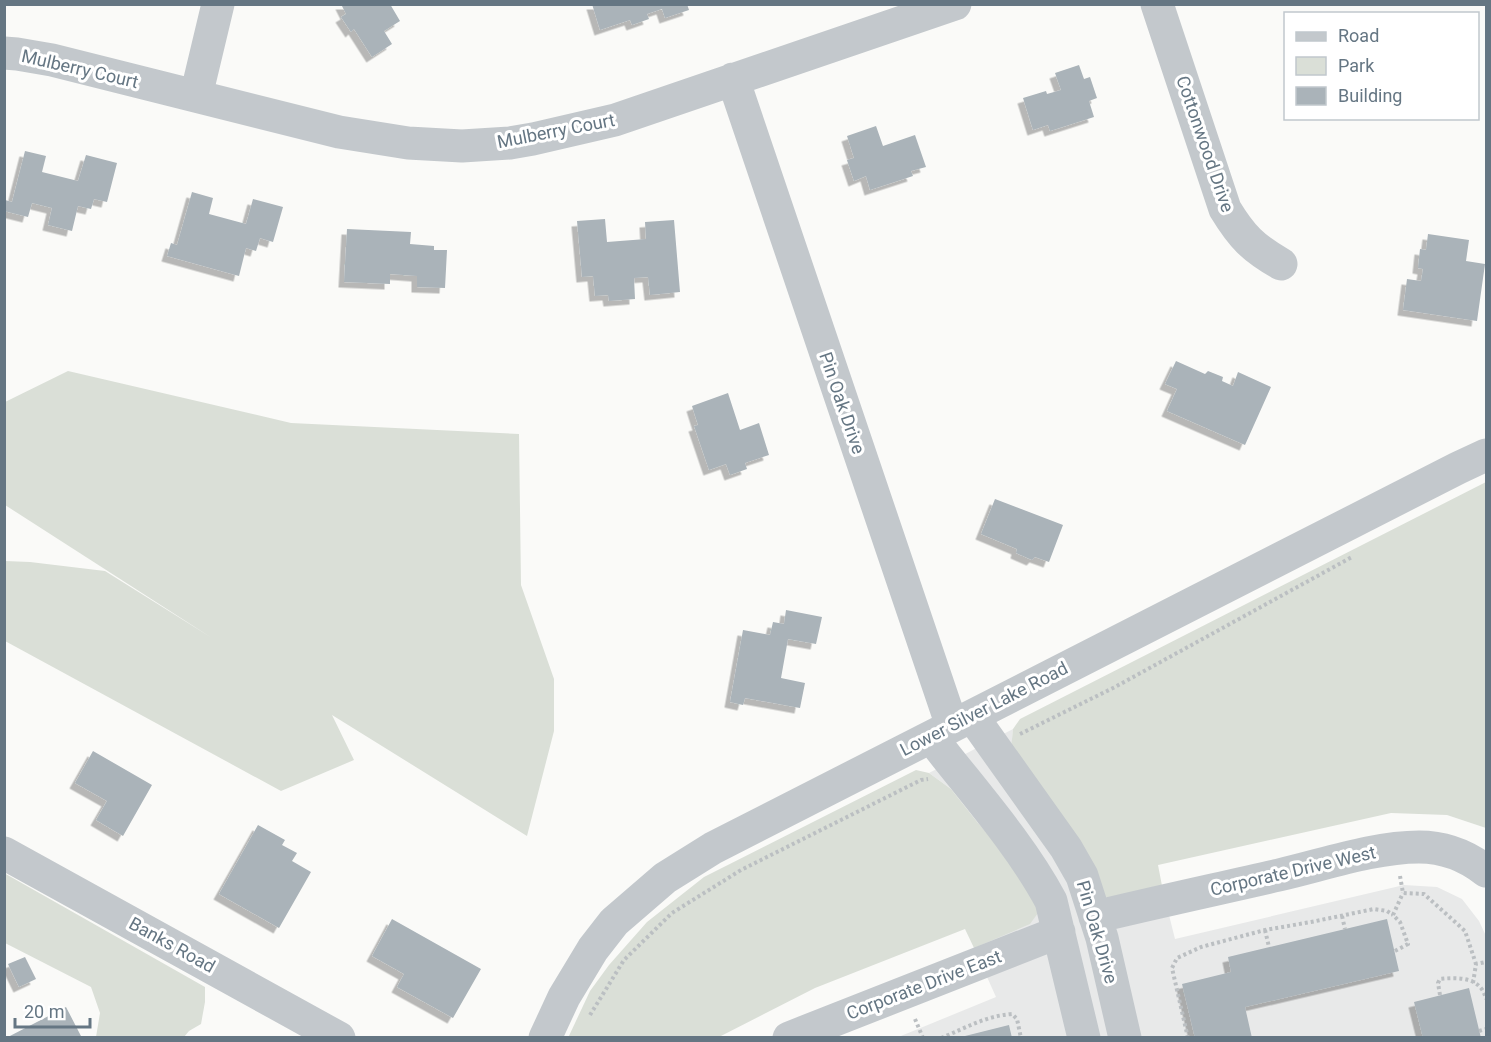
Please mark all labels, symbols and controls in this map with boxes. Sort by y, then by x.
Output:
legend [1284,12,1479,120]
text: Road [1338,25,1379,46]
street label: Mulberry Court [20,45,141,92]
text: Park [1338,55,1375,76]
street label: Cottonwood Drive [1172,73,1239,215]
text: Building [1338,85,1402,106]
street label: Mulberry Court [495,109,617,152]
street label: Pin Oak Drive [815,349,870,457]
street label: Lower Silver Lake Road [896,657,1071,760]
street label: Corporate Drive West [1208,841,1378,900]
street label: Pin Oak Drive [1073,878,1122,986]
street label: Banks Road [126,912,219,977]
street label: Corporate Drive East [844,945,1004,1024]
scale bar [15,991,90,1029]
text: 20 m [24,1001,64,1022]

